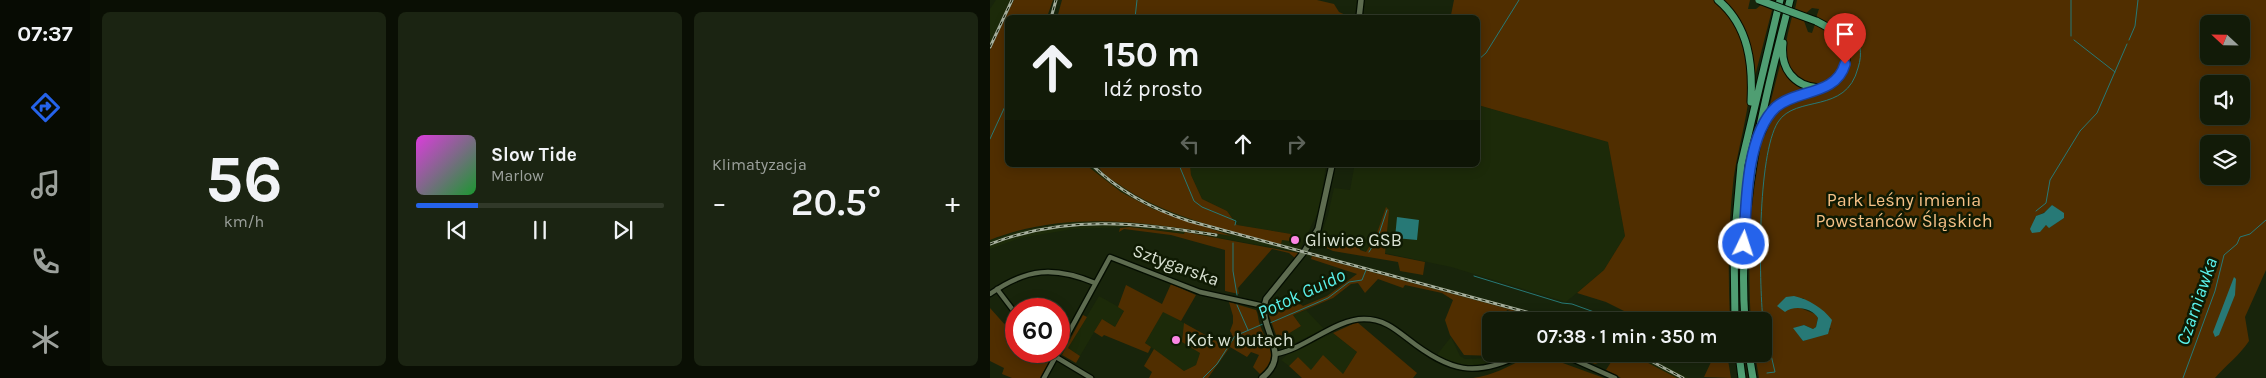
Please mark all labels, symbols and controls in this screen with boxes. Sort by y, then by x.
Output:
pin [1824,13,1866,64]
north arrow [2200,15,2250,65]
map controls [2200,15,2250,185]
icon: arrive [1831,20,1859,48]
text: 07:37 [17,21,73,47]
text: 150 m [1103,34,1200,75]
icon: ahead [1020,35,1085,100]
button: sound [2200,75,2250,125]
text: Idź prosto [1103,76,1203,102]
icon: directions [28,90,63,125]
icon: left [1176,130,1204,158]
icon: ahead [1229,130,1257,158]
icon: right [1282,130,1310,158]
button: layers [2200,135,2250,185]
text: 56 [205,141,283,217]
text: Slow Tide [491,144,577,166]
text: Klimatyzacja [712,155,807,174]
text: Marlow [491,166,544,185]
icon: music [28,167,63,202]
text: 20.5° [791,180,881,225]
text: − [712,186,727,219]
text: + [945,186,960,219]
park label: Park Leśny imienia Powstańców Śląskich [1815,189,1993,232]
text: km/h [224,212,264,231]
icon: previous [443,216,471,244]
icon: pause [526,216,554,244]
icon: next [609,216,637,244]
position arrow [1717,217,1769,269]
place label: Gliwice GSB [1305,229,1402,251]
marker: Gliwice GSB [1289,234,1301,246]
street label: Sztygarska [1130,239,1222,291]
icon: phone [28,244,63,279]
water label: Czarniawka [2172,255,2222,348]
water label: Potok Guido [1254,264,1349,324]
speed limit sign: 60 [1005,298,1070,363]
icon: climate [28,322,63,357]
text: 07:38 · 1 min · 350 m [1537,326,1717,348]
place label: Kot w butach [1186,329,1294,351]
marker: Kot w butach [1170,334,1182,346]

